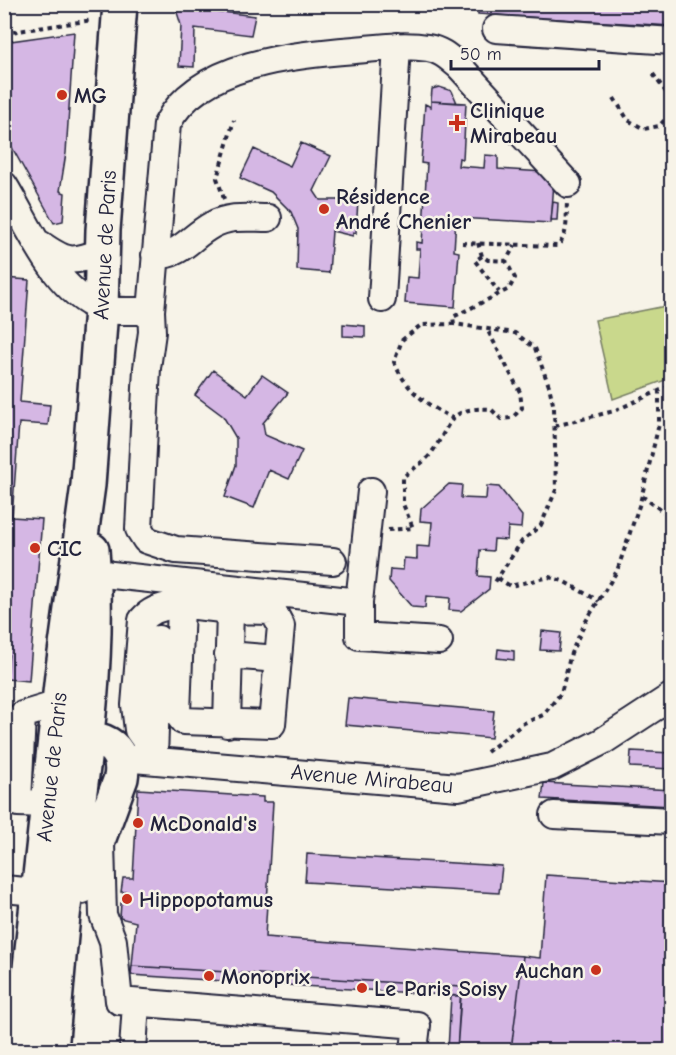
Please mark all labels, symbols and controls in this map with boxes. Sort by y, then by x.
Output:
scale bar [451,33,600,71]
text: 50 m [460,44,502,65]
place label: MG [74,83,107,109]
marker: MG [55,88,69,102]
place label: Clinique Mirabeau [470,98,557,149]
marker: Clinique Mirabeau [448,114,466,132]
street label: Avenue de Paris [88,169,122,321]
place label: Résidence André Chenier [336,184,471,235]
marker: Résidence André Chenier [317,202,331,216]
place label: CIC [47,536,82,562]
marker: CIC [28,541,42,555]
street label: Avenue de Paris [31,691,73,843]
street label: Avenue Mirabeau [290,759,454,799]
place label: McDonald's [150,811,257,837]
marker: McDonald's [131,816,145,830]
place label: Hippopotamus [139,887,273,913]
marker: Hippopotamus [120,892,134,906]
place label: Auchan [515,958,584,984]
marker: Auchan [589,963,603,977]
place label: Monoprix [221,964,310,990]
marker: Monoprix [202,969,216,983]
place label: Le Paris Soisy [374,976,508,1002]
marker: Le Paris Soisy [355,981,369,995]

